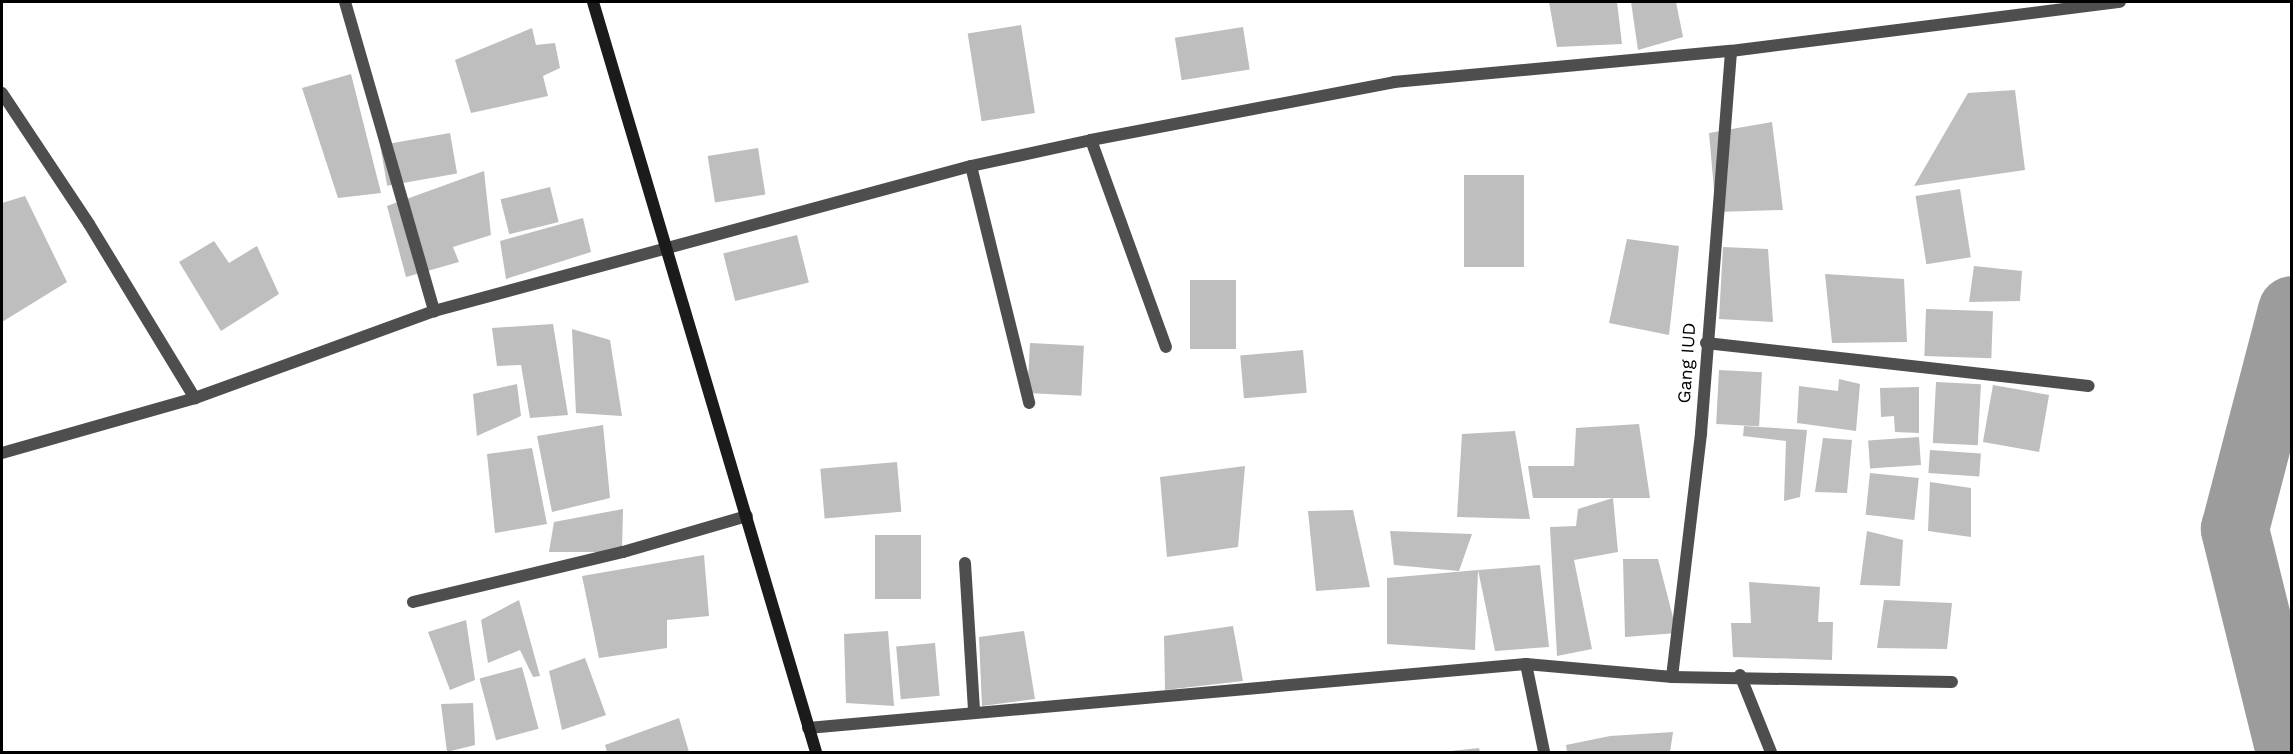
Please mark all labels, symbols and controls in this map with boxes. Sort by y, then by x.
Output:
street label: Gang IUD [1673,322,1701,404]

